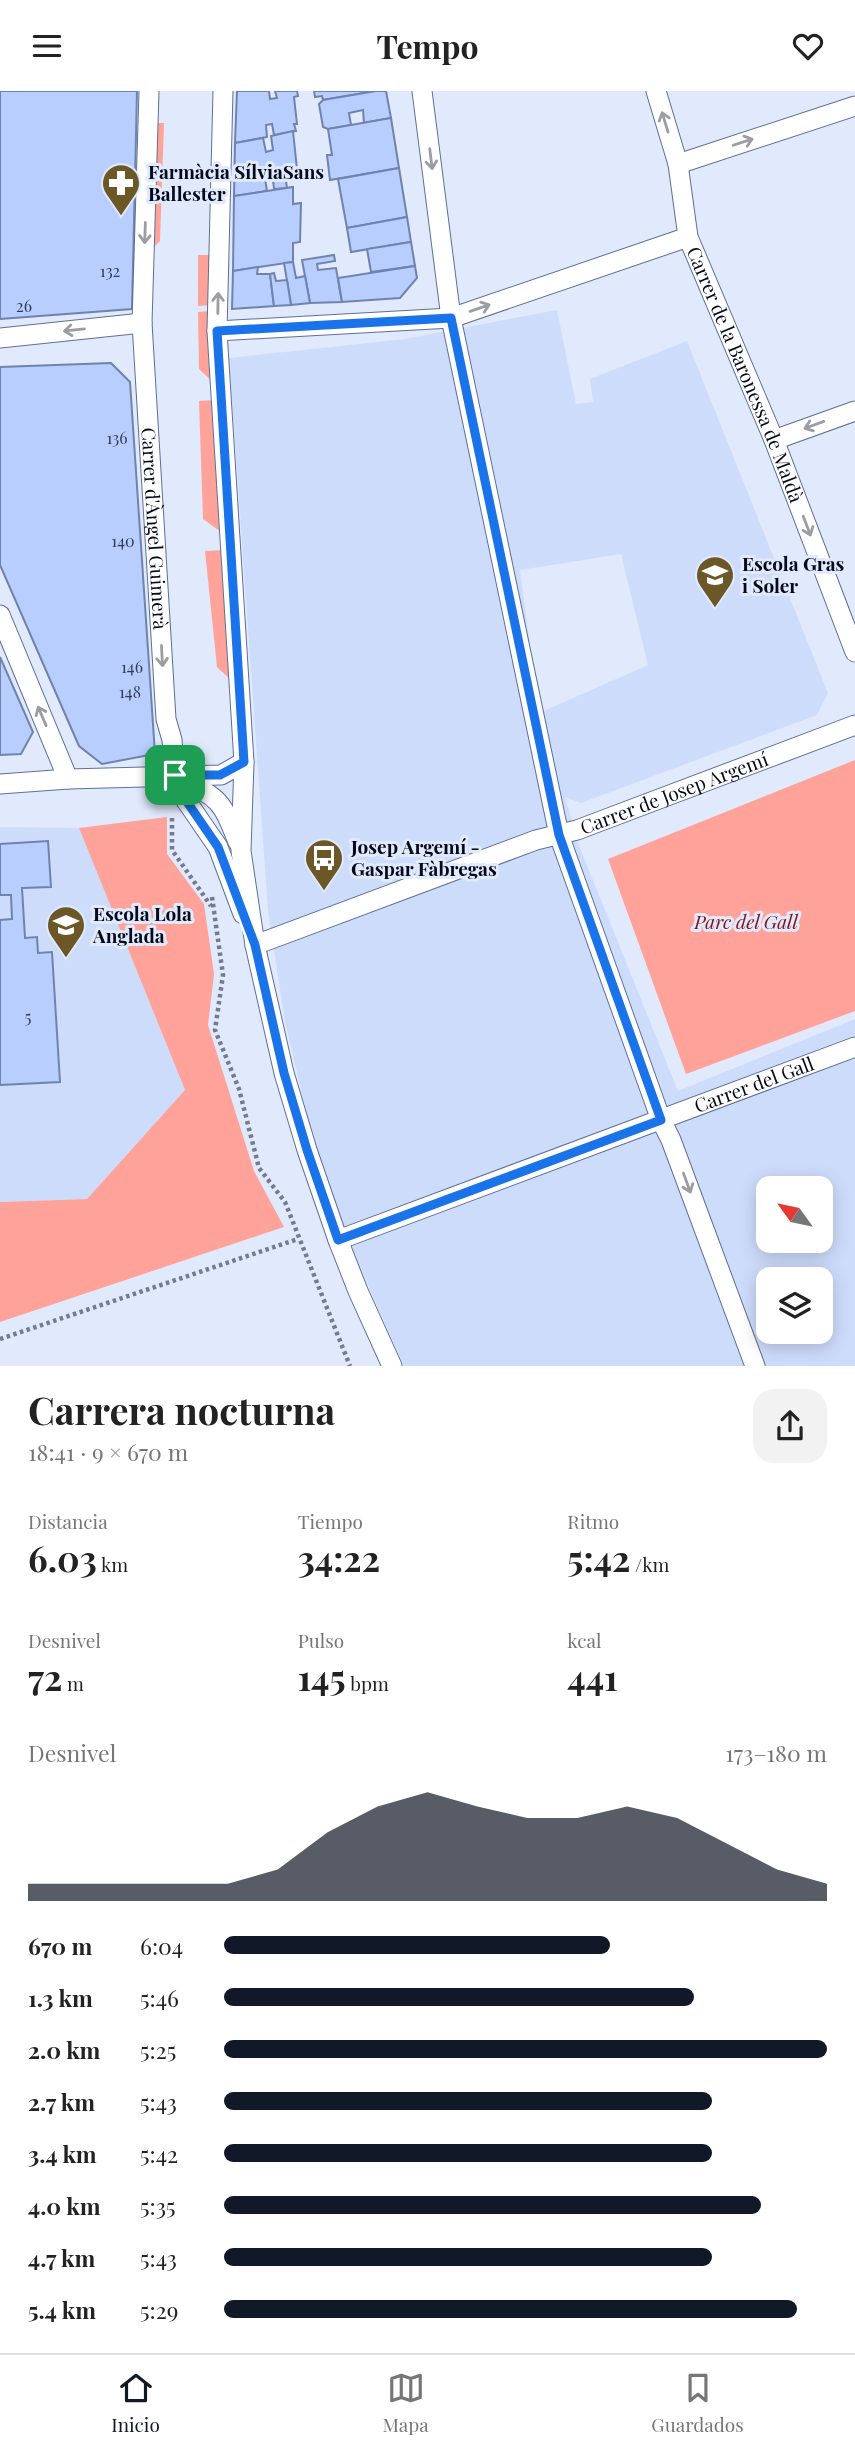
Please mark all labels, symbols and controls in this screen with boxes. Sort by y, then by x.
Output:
text: Tempo [376,24,479,67]
icon: menu [28,27,66,65]
icon: heart [789,27,827,65]
one-way arrow [658,111,671,133]
one-way arrow [731,135,753,148]
one-way arrow [424,147,437,170]
place label: Farmàcia SílviaSans Ballester [148,158,324,206]
pharmacy icon: Farmàcia SílviaSans Ballester [100,162,142,217]
one-way arrow [138,221,151,244]
street label: Carrer de la Baronessa de Maldà [682,242,811,506]
house number: 132 [100,260,120,281]
one-way arrow [211,291,225,314]
house number: 26 [16,295,32,316]
one-way arrow [468,301,490,313]
one-way arrow [63,324,86,337]
one-way arrow [804,420,826,432]
house number: 136 [106,427,128,448]
street label: Carrer d'Àngel Guimerà [136,427,175,631]
one-way arrow [802,515,815,537]
house number: 140 [111,530,135,551]
place label: Escola Gras i Soler [742,550,845,598]
school or university icon: Escola Gras i Soler [694,554,736,609]
one-way arrow [156,644,169,666]
house number: 146 [121,656,143,677]
house number: 148 [119,681,141,702]
one-way arrow [35,705,48,727]
pin [145,745,205,805]
street label: Carrer de Josep Argemí [576,745,772,840]
icon: arrive [156,756,194,794]
place label: Josep Argemí - Gaspar Fàbregas [350,833,497,881]
bus stop icon: Josep Argemí - Gaspar Fàbregas [303,837,345,892]
place label: Escola Lola Anglada [92,900,192,948]
school or university icon: Escola Lola Anglada [45,904,87,959]
park label: Parc del Gall [693,908,798,934]
house number: 5 [25,1006,31,1027]
street label: Carrer del Gall [690,1049,818,1118]
one-way arrow [682,1171,694,1193]
north arrow [756,1176,833,1253]
map controls [756,1176,833,1344]
button: layers [756,1267,833,1344]
text: Carrera nocturna [28,1384,335,1435]
button: share [753,1389,827,1463]
text: 18:41 · 9 × 670 m [28,1436,188,1467]
text: Distancia [28,1508,108,1534]
text: Tiempo [298,1508,363,1534]
text: Ritmo [567,1508,619,1534]
text: 6.03 [28,1534,97,1581]
text: 34:22 [298,1534,380,1581]
text: 5:42 [567,1534,630,1581]
text: km [97,1551,128,1577]
text: /km [630,1551,669,1577]
text: Desnivel [28,1627,101,1653]
text: Pulso [298,1627,344,1653]
text: kcal [567,1627,601,1653]
text: 72 [28,1653,62,1700]
text: 145 [298,1653,346,1700]
text: 441 [567,1653,618,1700]
text: m [62,1670,84,1696]
text: bpm [346,1670,389,1696]
text: Desnivel [28,1737,116,1768]
text: 173–180 m [725,1737,827,1768]
text: 670 m [28,1930,92,1961]
text: 6:04 [140,1930,183,1961]
text: 1.3 km [28,1982,93,2013]
text: 5:46 [140,1982,179,2013]
text: 2.0 km [28,2034,100,2065]
text: 5:25 [140,2034,176,2065]
text: 2.7 km [28,2086,95,2117]
text: 5:43 [140,2086,177,2117]
text: 3.4 km [28,2138,97,2169]
text: 5:42 [140,2138,178,2169]
text: 4.0 km [28,2190,101,2221]
text: 5:35 [140,2190,176,2221]
text: 4.7 km [28,2242,95,2273]
text: 5:43 [140,2242,177,2273]
text: 5.4 km [28,2294,96,2325]
text: 5:29 [140,2294,178,2325]
tab: Inicio [111,2369,160,2437]
tab: Mapa [382,2369,429,2437]
tab: Guardados [651,2369,744,2437]

